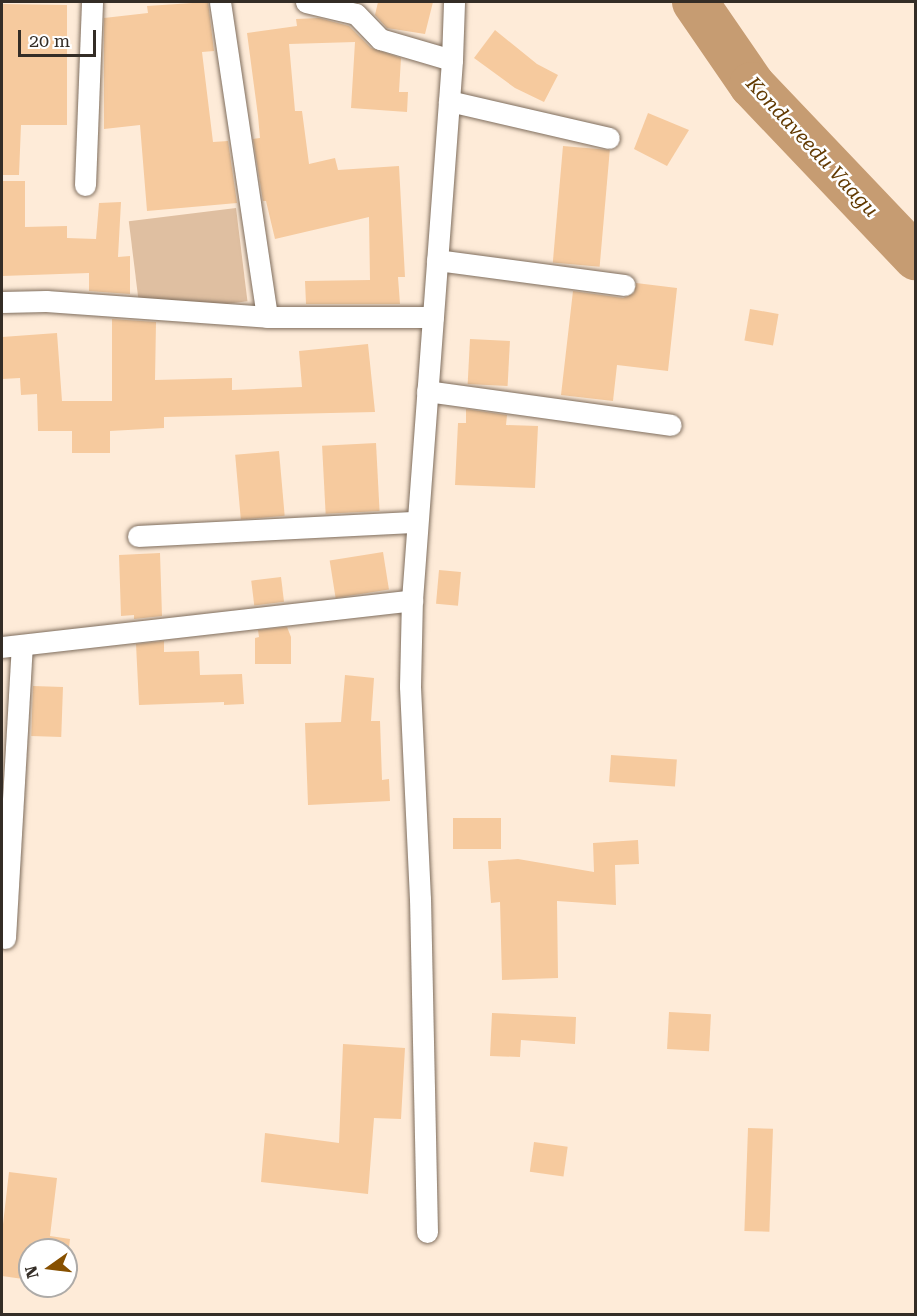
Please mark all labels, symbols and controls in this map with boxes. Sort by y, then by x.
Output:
scale bar [21,18,99,56]
text: 20 m [29,30,70,51]
water label: Kondaveedu Vaagu [741,72,883,222]
north arrow [18,1238,78,1298]
text: N [21,1264,43,1280]

